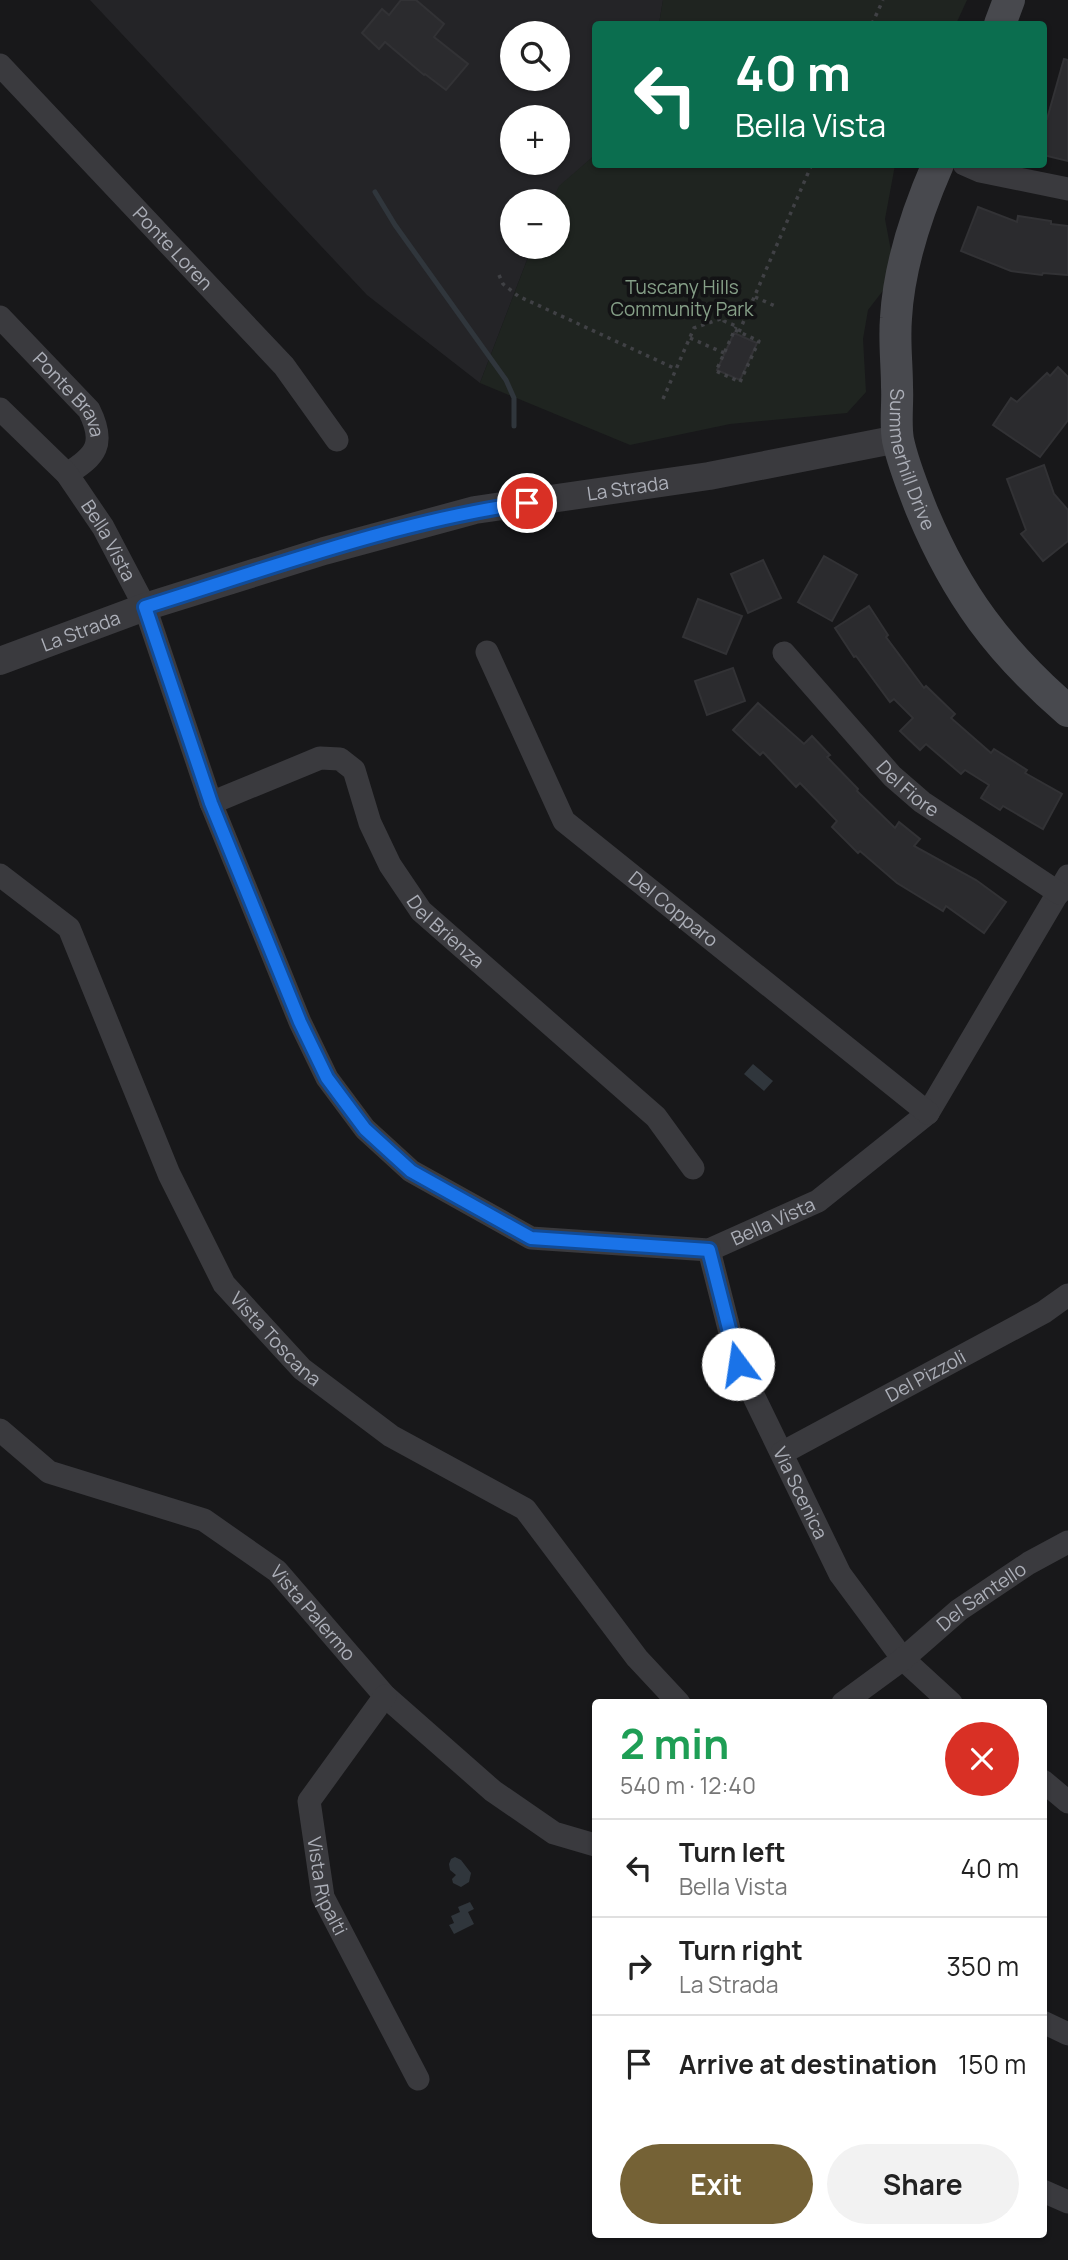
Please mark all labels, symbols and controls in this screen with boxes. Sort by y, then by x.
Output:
map controls [500,21,570,259]
button: search [500,21,570,91]
text: 40 m [735,39,851,106]
icon: left [620,49,711,140]
text: Bella Vista [735,103,886,147]
button: + [500,105,570,175]
button: − [500,189,570,259]
street label: Ponte Loren [127,201,219,296]
park label: Tuscany Hills Community Park [610,274,754,322]
street label: Ponte Brava [27,346,110,439]
street label: Summerhill Drive [884,388,942,534]
street label: La Strada [585,469,670,507]
pin [497,473,557,533]
icon: arrive [508,484,546,522]
street label: Bella Vista [75,495,142,586]
street label: La Strada [37,604,124,658]
street label: Del Fiore [871,754,944,823]
street label: Del Copparo [623,865,724,953]
street label: Del Brienza [401,890,490,974]
street label: Bella Vista [727,1191,819,1252]
street label: Vista Toscana [224,1286,326,1392]
position arrow [701,1327,775,1401]
street label: Del Pizzoli [881,1344,970,1408]
street label: Via Scenica [767,1443,834,1543]
street label: Del Santello [931,1556,1031,1637]
street label: Vista Palermo [264,1559,362,1666]
text: 2 min [620,1714,729,1772]
button: close [945,1722,1019,1796]
text: 540 m · 12:40 [620,1769,756,1801]
text: Turn left [679,1834,786,1870]
street label: Vista Ripalti [301,1835,354,1940]
icon: left [620,1849,658,1887]
text: 40 m [961,1850,1019,1886]
text: Bella Vista [679,1870,788,1902]
text: Turn right [679,1932,803,1968]
icon: right [620,1947,658,1985]
text: 350 m [946,1948,1019,1984]
text: La Strada [679,1968,779,2000]
icon: arrive [620,2045,658,2083]
text: Arrive at destination [679,2046,937,2082]
text: 150 m [958,2046,1026,2082]
button: Exit [620,2144,813,2224]
button: Share [827,2144,1019,2224]

